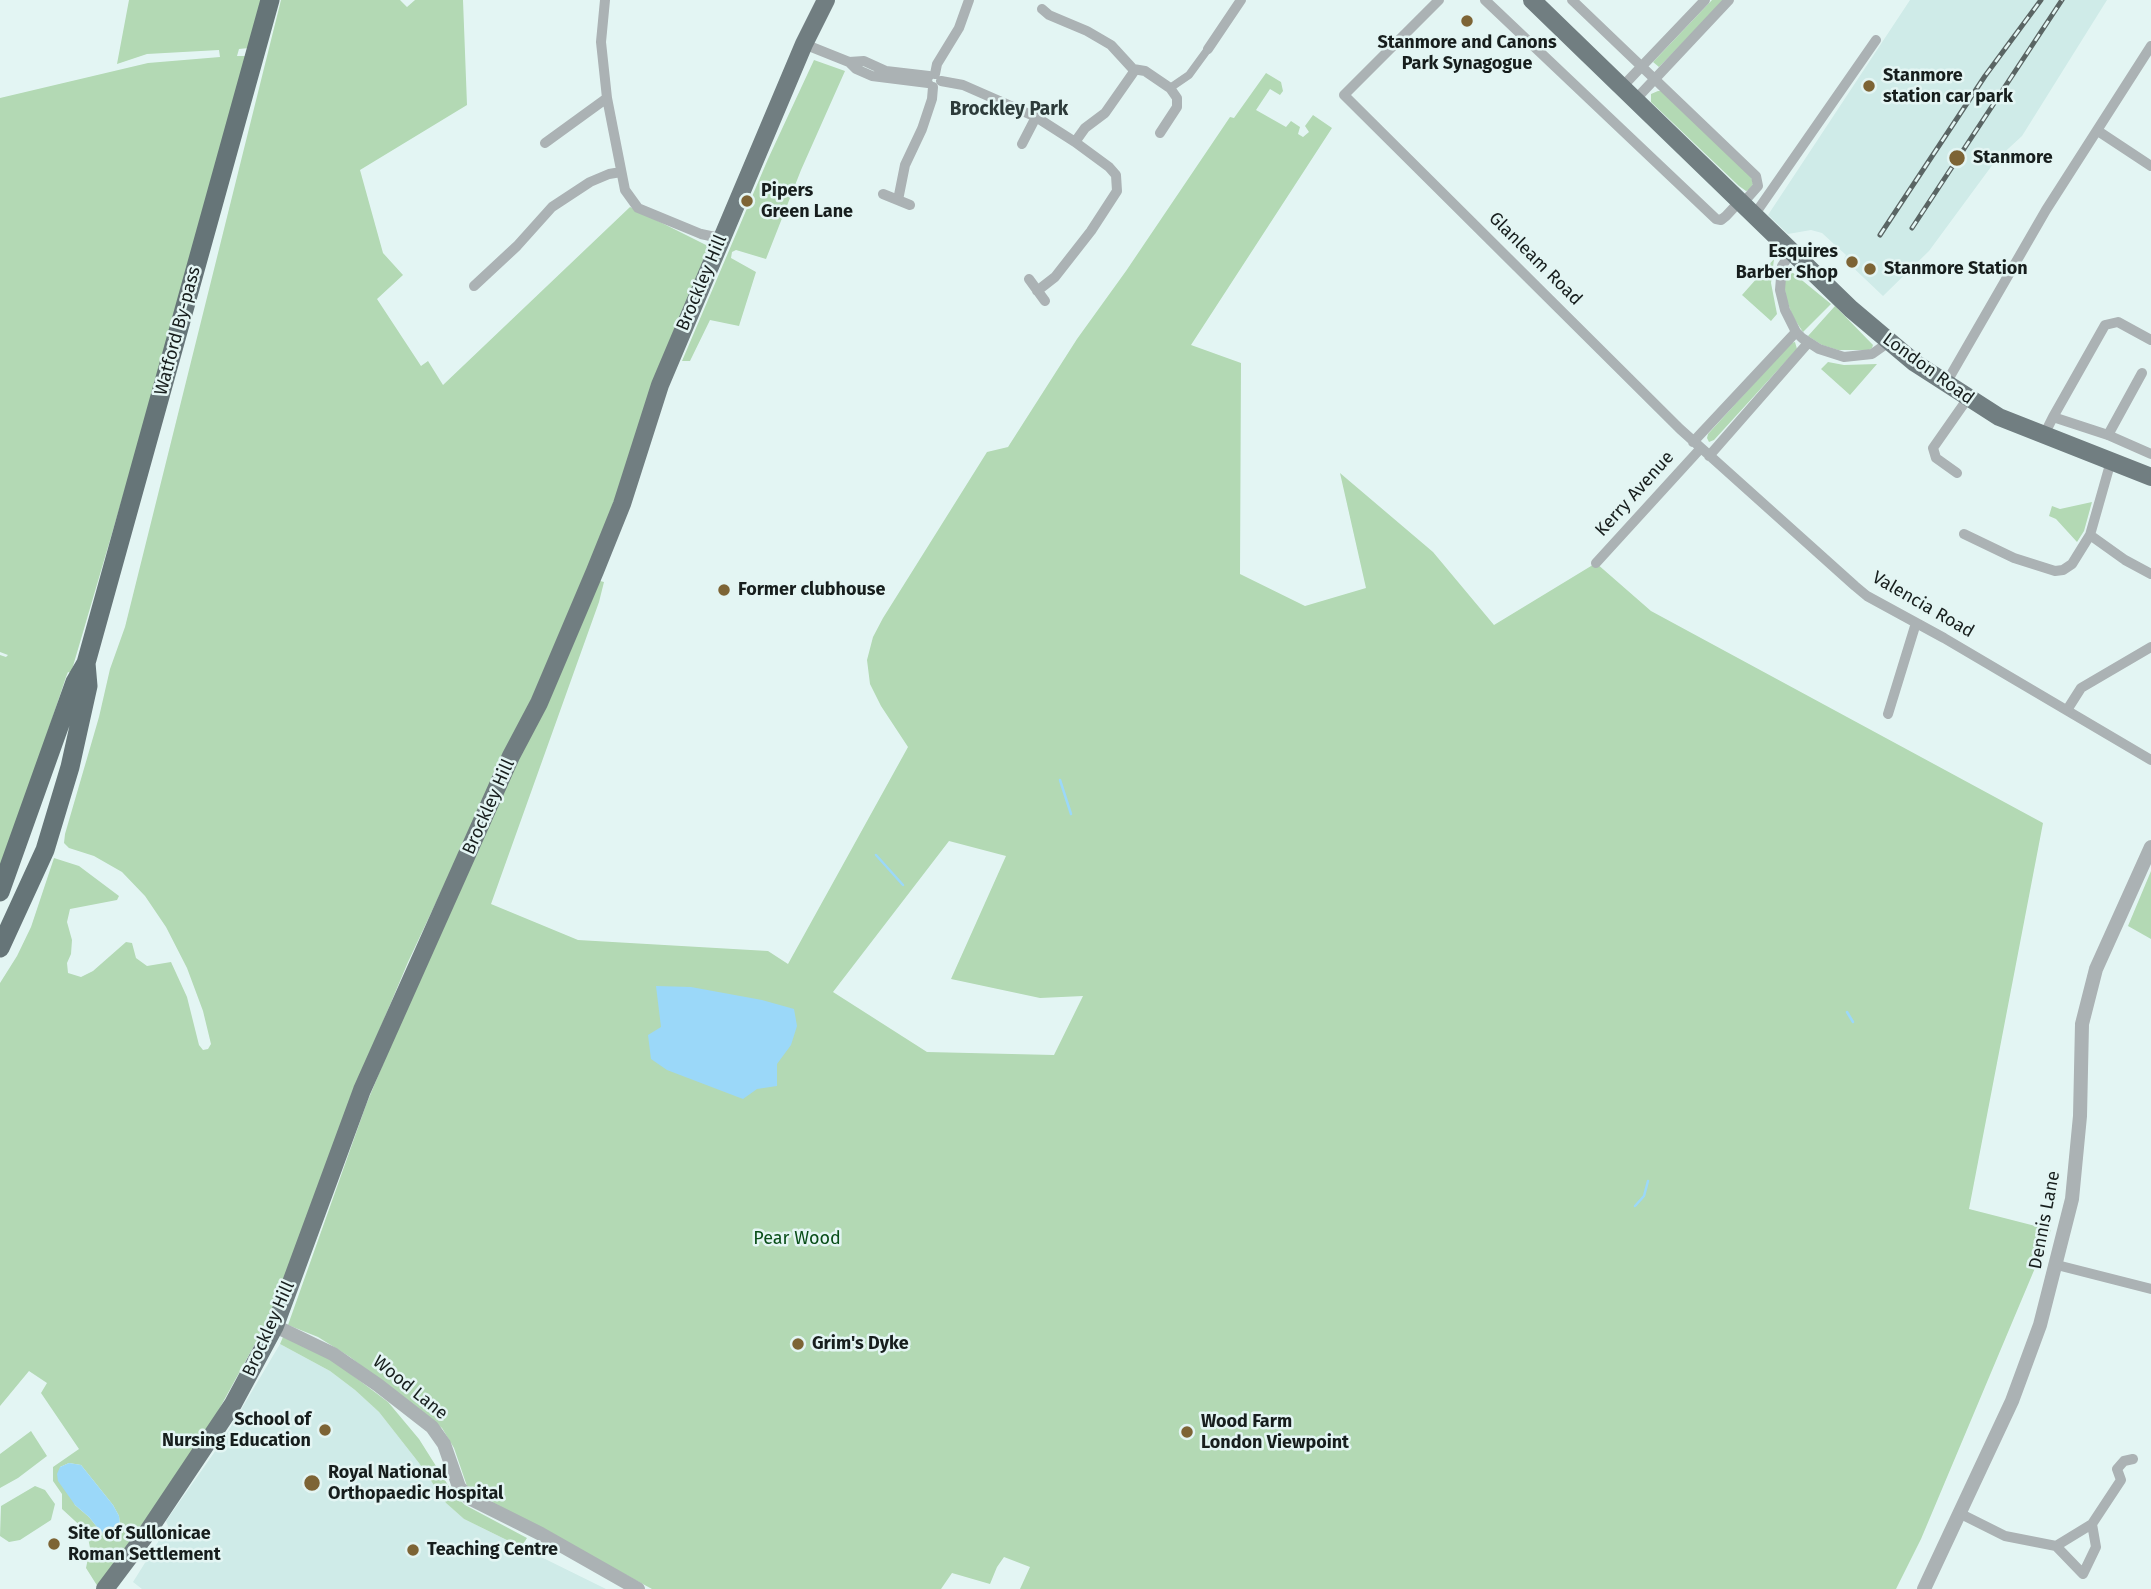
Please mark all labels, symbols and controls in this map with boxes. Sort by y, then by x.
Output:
marker: Stanmore and Canons Park Synagogue [1459,13,1475,29]
place label: Stanmore and Canons Park Synagogue [1377,32,1557,74]
place label: Stanmore station car park [1883,65,2013,108]
marker: Stanmore station car park [1861,78,1877,94]
district label: Brockley Park [950,99,1068,121]
place label: Stanmore [1973,147,2053,169]
marker: Stanmore [1947,148,1967,168]
place label: Pipers Green Lane [761,180,853,222]
marker: Pipers Green Lane [739,193,755,209]
street label: Glanleam Road [1484,208,1586,310]
street label: Brockley Hill [672,232,732,334]
place label: Esquires Barber Shop [1736,241,1838,284]
marker: Esquires Barber Shop [1844,254,1860,270]
place label: Stanmore Station [1884,258,2028,280]
marker: Stanmore Station [1862,261,1878,277]
street label: Watford By-pass [150,264,206,398]
street label: London Road [1878,329,1978,409]
street label: Kerry Avenue [1591,447,1679,541]
street label: Valencia Road [1868,567,1978,643]
place label: Former clubhouse [738,579,885,601]
marker: Former clubhouse [716,582,732,598]
street label: Brockley Hill [458,756,520,858]
street label: Dennis Lane [2025,1169,2065,1271]
park label: Pear Wood [753,1228,841,1250]
street label: Brockley Hill [238,1278,300,1380]
place label: Grim's Dyke [812,1333,909,1355]
marker: Grim's Dyke [790,1336,806,1352]
street label: Wood Lane [368,1351,452,1425]
place label: School of Nursing Education [162,1409,311,1452]
place label: Wood Farm London Viewpoint [1201,1411,1349,1454]
marker: School of Nursing Education [317,1422,333,1438]
marker: Wood Farm London Viewpoint [1179,1424,1195,1440]
place label: Royal National Orthopaedic Hospital [328,1462,503,1504]
marker: Royal National Orthopaedic Hospital [302,1473,322,1493]
place label: Site of Sullonicae Roman Settlement [68,1523,221,1566]
marker: Site of Sullonicae Roman Settlement [46,1536,62,1552]
place label: Teaching Centre [427,1539,558,1561]
marker: Teaching Centre [405,1542,421,1558]

